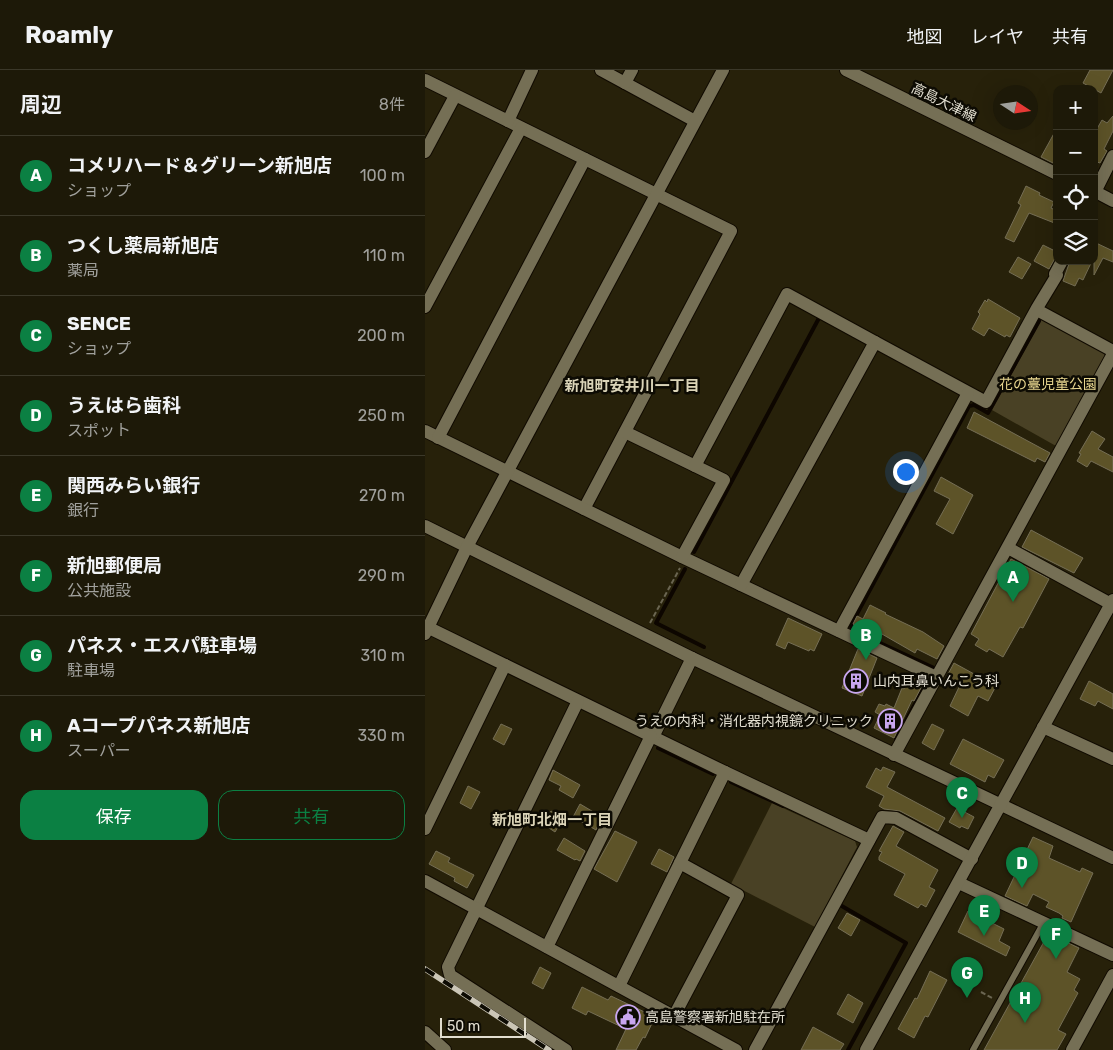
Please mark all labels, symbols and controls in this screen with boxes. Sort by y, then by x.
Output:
text: Roamly [25,21,113,49]
text: 地図 [907,26,943,48]
text: レイヤ [971,26,1024,48]
text: 共有 [1052,26,1088,48]
street label: 高島大津線 [909,79,979,125]
north arrow [993,85,1038,130]
map controls [1053,85,1098,265]
button: + [1053,85,1098,130]
text: 周辺 [20,92,62,117]
text: 8件 [379,95,405,114]
button: − [1053,130,1098,175]
text: コメリハード＆グリーン新旭店 [67,154,332,177]
text: A [30,166,42,185]
text: 100 m [360,166,405,185]
button: locate [1053,175,1098,220]
text: ショップ [67,181,131,200]
button: layers [1053,220,1098,265]
text: つくし薬局新旭店 [67,234,219,257]
text: B [30,246,42,265]
text: 110 m [363,246,405,265]
text: 薬局 [67,261,99,280]
text: SENCE [67,312,131,335]
text: C [30,326,42,345]
text: 200 m [357,326,405,345]
text: ショップ [67,339,131,358]
park label: 花の薹児童公園 [999,376,1097,393]
district label: 新旭町安井川一丁目 [564,377,700,395]
text: うえはら歯科 [67,394,181,417]
text: D [30,406,42,425]
text: 250 m [358,406,405,425]
text: スポット [67,421,131,440]
your location [893,459,919,485]
text: 関西みらい銀行 [67,474,200,497]
text: E [31,486,41,505]
text: 270 m [359,486,405,505]
text: 銀行 [67,501,99,520]
text: 新旭郵便局 [67,554,162,577]
pin: A [997,561,1029,602]
text: F [31,566,41,585]
text: 290 m [358,566,405,585]
text: 公共施設 [67,581,131,600]
pin: B [850,619,882,660]
text: パネス・エスパ駐車場 [67,634,257,657]
text: G [30,646,42,665]
text: 310 m [361,646,405,665]
text: 駐車場 [67,661,115,680]
building icon: 山内耳鼻いんこう科 [843,668,869,694]
place label: 山内耳鼻いんこう科 [873,673,999,690]
building icon: うえの内科・消化器内視鏡クリニック [877,708,903,734]
place label: うえの内科・消化器内視鏡クリニック [635,713,873,730]
text: Aコープパネス新旭店 [67,714,250,737]
text: H [30,726,42,745]
text: 330 m [357,726,405,745]
text: スーパー [67,741,131,760]
pin: C [946,777,978,818]
button: 保存 [20,790,208,840]
button: 共有 [218,790,405,840]
district label: 新旭町北畑一丁目 [492,811,612,829]
pin: D [1006,847,1038,888]
pin: E [968,895,1000,936]
pin: F [1040,918,1072,959]
pin: G [951,957,983,998]
pin: H [1009,982,1041,1023]
public building icon: 高島警察署新旭駐在所 [615,1004,641,1030]
place label: 高島警察署新旭駐在所 [645,1009,785,1026]
scale bar [440,1015,526,1038]
text: 50 m [447,1018,480,1035]

